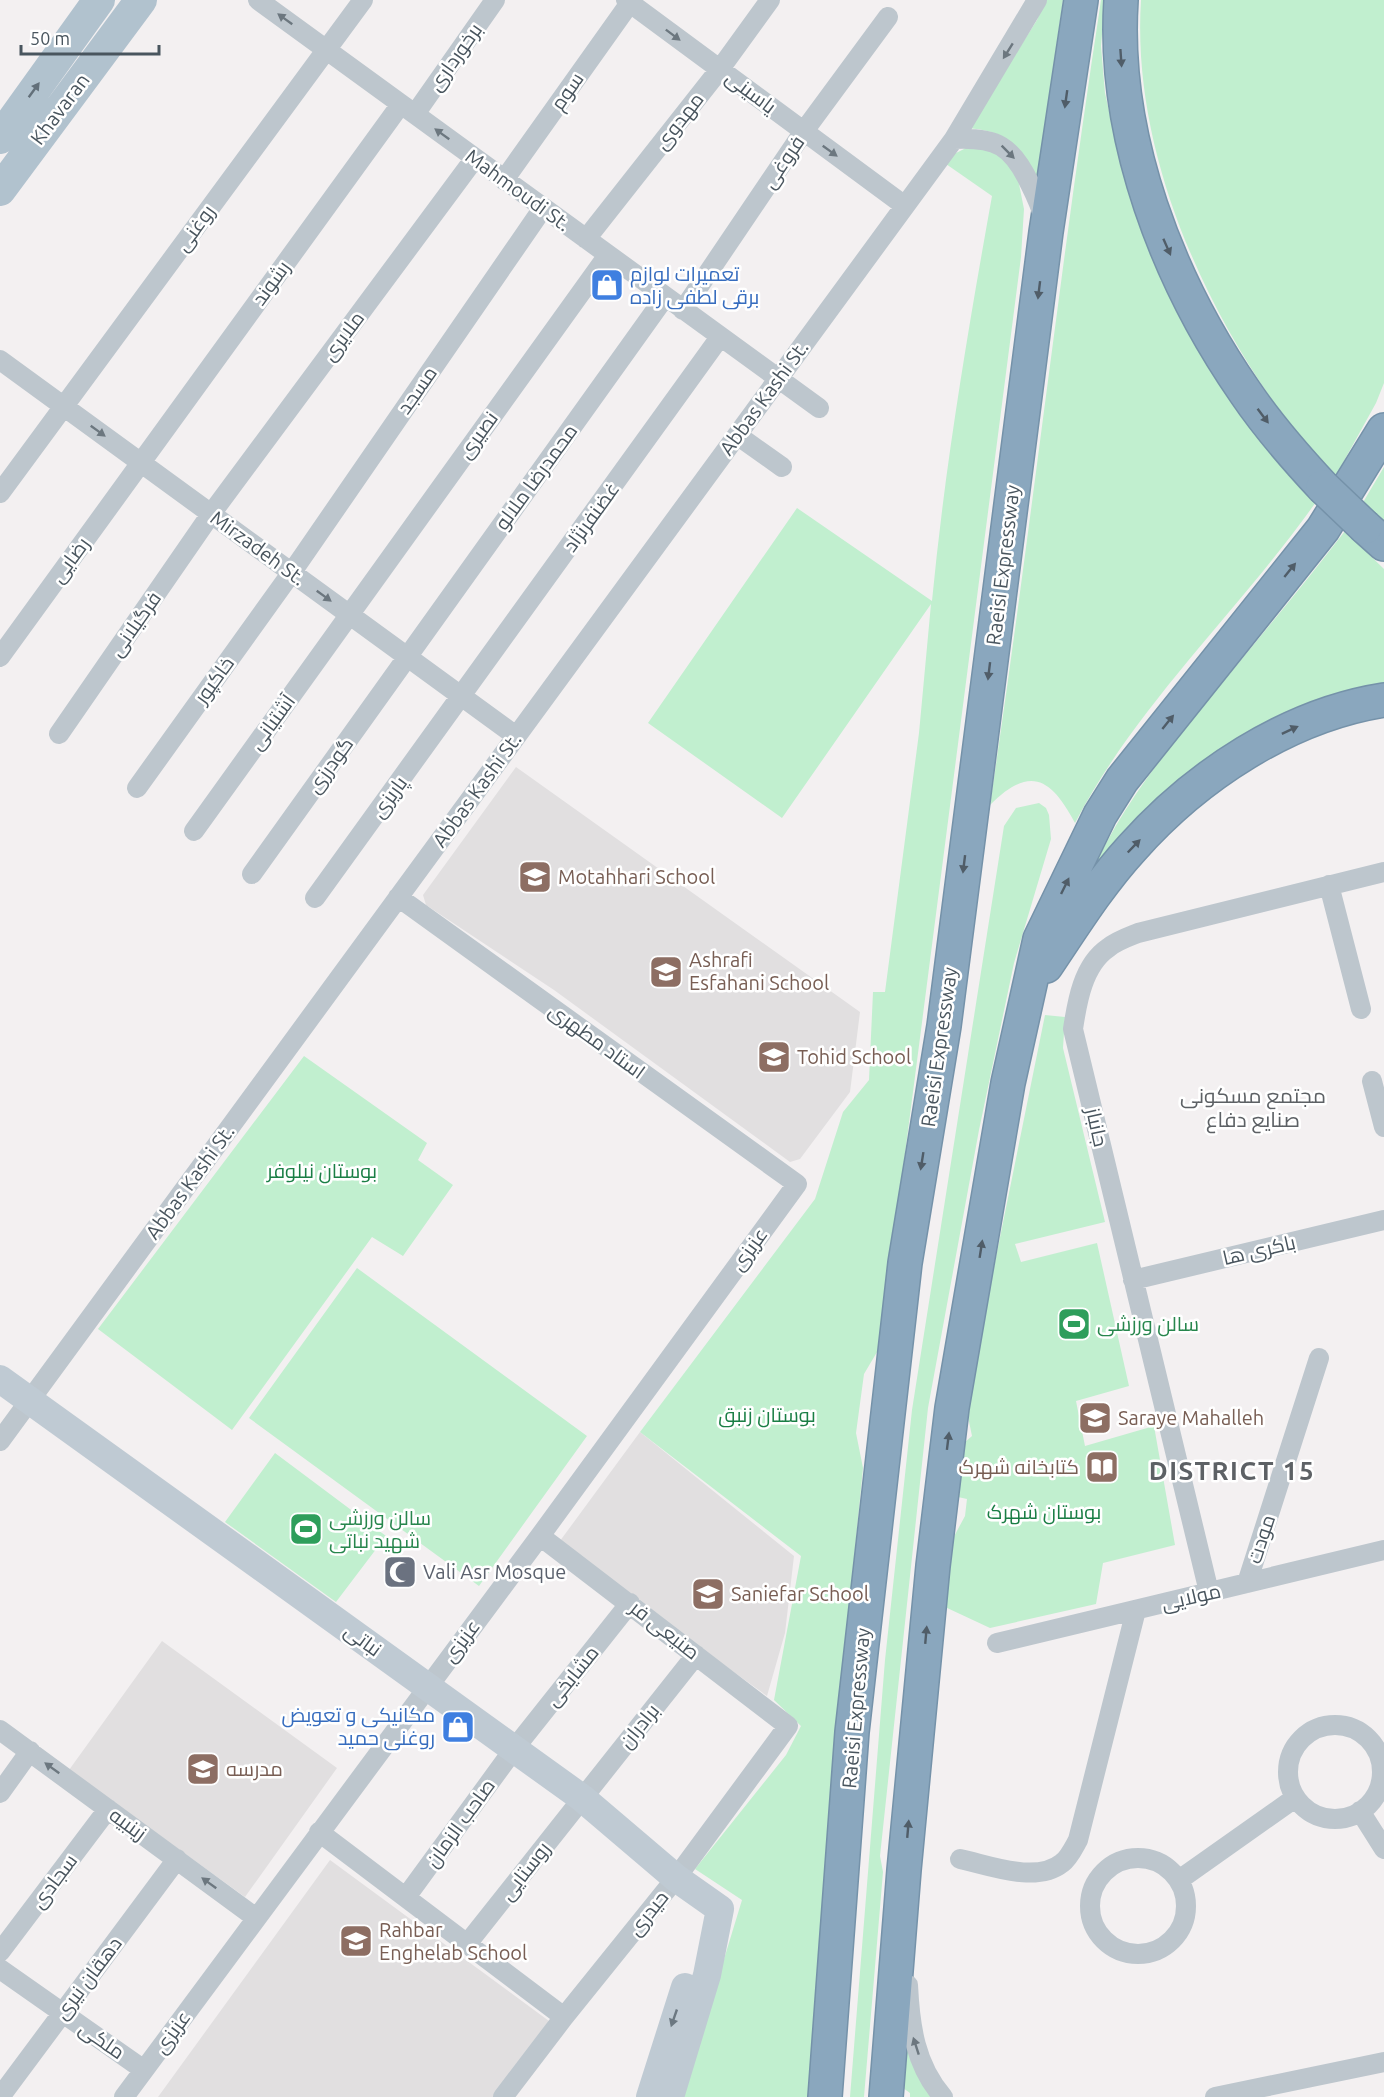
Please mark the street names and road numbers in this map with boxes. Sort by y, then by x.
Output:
street label: برخورداری [423,18,488,96]
street label: یاسینی [720,65,782,120]
street label: سوم [546,67,590,116]
street label: Khavaran [25,69,94,149]
street label: مهدوی [649,88,709,155]
street label: فروغی [757,131,810,194]
street label: Mahmoudi St. [461,144,575,235]
street label: روغنی [170,200,221,256]
street label: رشوند [247,256,295,310]
street label: ملایری [317,307,370,366]
street label: Abbas Kashi St. [714,336,813,459]
street label: مسجد [392,361,441,418]
street label: نصیری [453,407,504,464]
street label: محمدرضا ملالو [490,420,582,534]
street label: غضنفرنژاد [558,478,624,556]
street label: Raeisi Expressway [981,483,1024,646]
street label: Mirzadeh St. [206,506,310,590]
street label: رضایی [45,532,95,588]
street label: فرگیلانی [104,587,167,662]
street label: خاکپور [188,652,240,710]
street label: آشتیانی [244,689,301,755]
street label: Abbas Kashi St. [427,728,526,851]
street label: گودرزی [302,732,359,798]
street label: پاریزی [366,771,413,823]
street label: Raeisi Expressway [916,965,961,1128]
street label: استاد مطهری [544,998,650,1085]
street label: جانباز [1081,1104,1113,1149]
street label: Abbas Kashi St. [140,1120,239,1243]
street label: عزیزی [725,1223,773,1276]
street label: باکری ها [1220,1230,1298,1271]
street label: مودت [1242,1512,1280,1566]
street label: مولايی [1159,1579,1223,1616]
street label: صنیعی فر [624,1595,704,1665]
street label: عزیزی [437,1615,486,1668]
street label: نباتی [339,1618,386,1662]
street label: Raeisi Expressway [837,1626,874,1789]
street label: مشایخی [540,1641,604,1712]
street label: برادران [614,1699,665,1754]
street label: صاحب الزمان [420,1774,501,1872]
street label: زینبیه [105,1803,151,1845]
street label: روستایی [495,1837,556,1906]
street label: سجادی [26,1849,83,1914]
street label: حیدری [623,1886,674,1941]
street label: دهقان نیری [49,1932,128,2025]
street label: عزیزی [148,2006,196,2059]
street label: ملکی [74,2016,129,2065]

